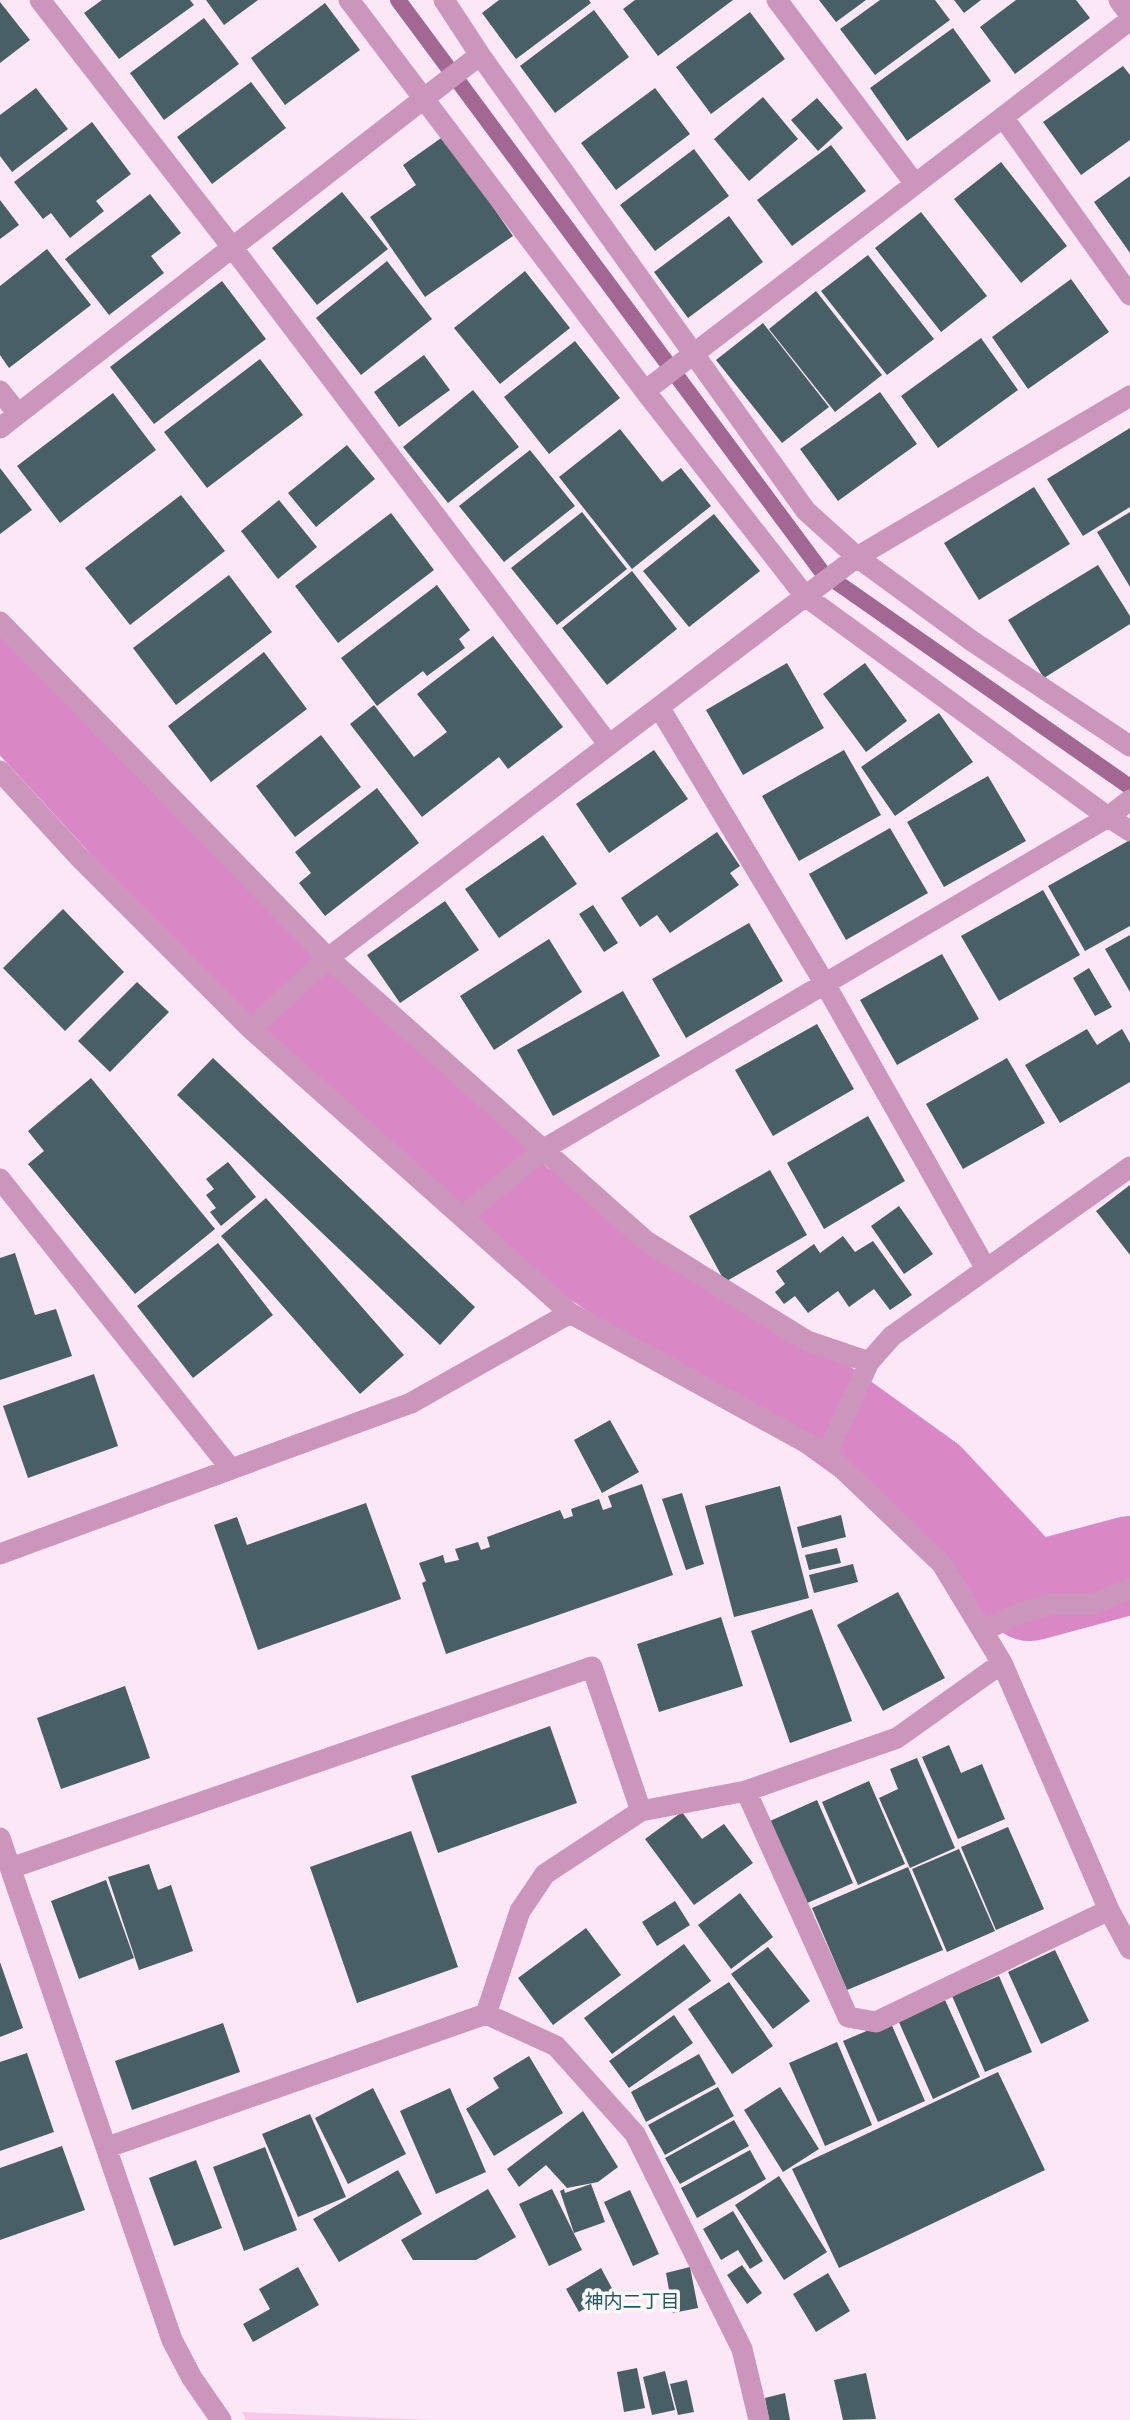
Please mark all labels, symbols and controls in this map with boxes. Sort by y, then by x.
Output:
district label: 神内二丁目 [584,2288,680,2314]

